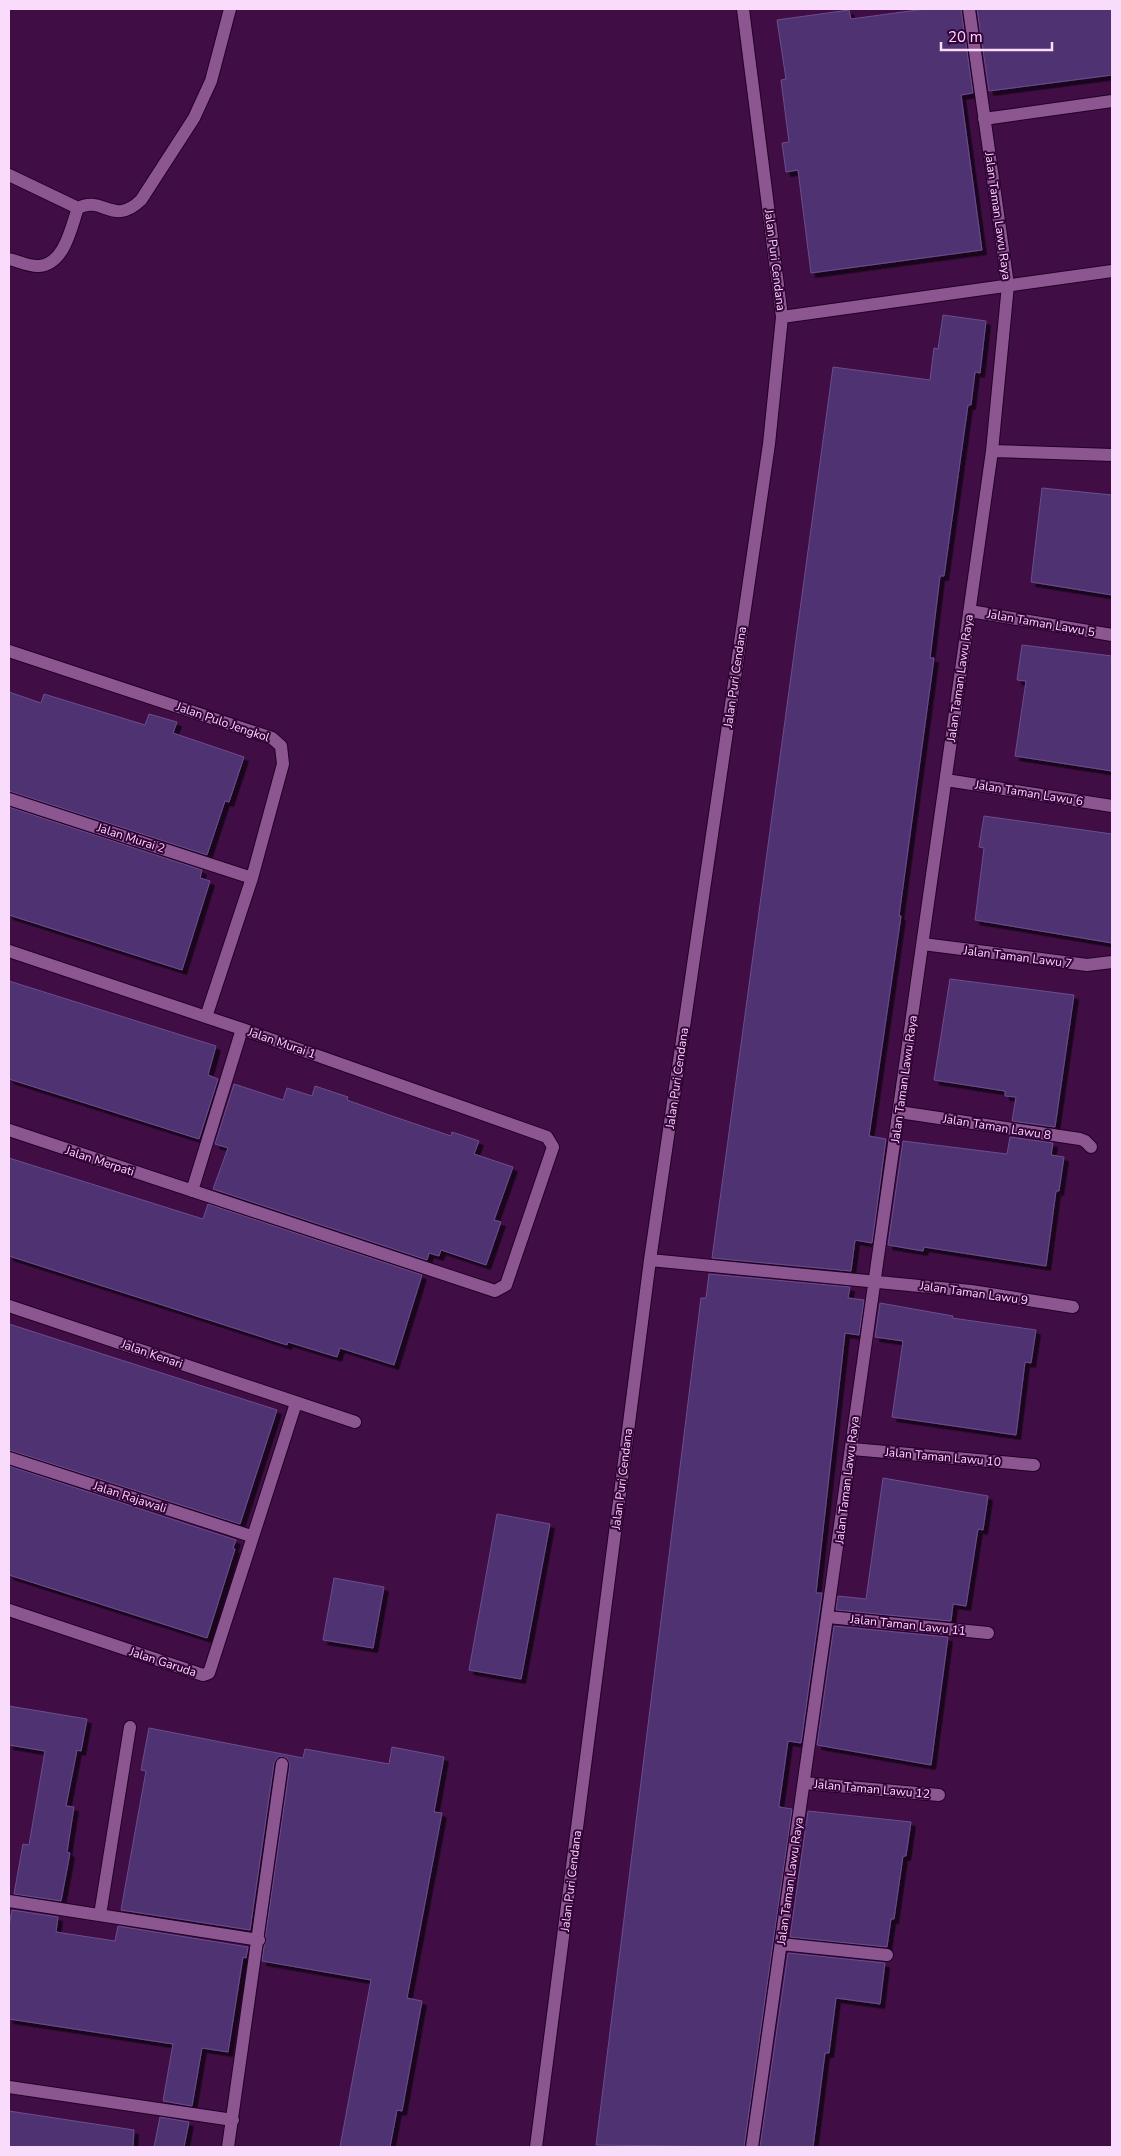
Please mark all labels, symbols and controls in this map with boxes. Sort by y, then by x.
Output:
scale bar [941,20,1052,52]
text: 20 m [948,27,983,47]
street label: Jalan Taman Lawu Raya [981,150,1015,281]
street label: Jalan Puri Cendana [761,207,789,312]
street label: Jalan Taman Lawu 5 [985,605,1096,640]
street label: Jalan Taman Lawu Raya [943,613,977,744]
street label: Jalan Puri Cendana [720,625,750,730]
street label: Jalan Pulo Jengkol [173,698,272,746]
street label: Jalan Taman Lawu 6 [973,776,1084,809]
street label: Jalan Murai 2 [94,819,167,857]
street label: Jalan Taman Lawu 7 [962,942,1073,972]
street label: Jalan Taman Lawu Raya [887,1014,921,1145]
street label: Jalan Murai 1 [245,1024,318,1062]
street label: Jalan Puri Cendana [662,1026,692,1131]
street label: Jalan Taman Lawu 8 [941,1110,1052,1143]
street label: Jalan Merpati [63,1142,136,1180]
street label: Jalan Taman Lawu 9 [918,1277,1029,1309]
street label: Jalan Kenari [118,1336,185,1372]
street label: Jalan Taman Lawu Raya [831,1415,863,1546]
street label: Jalan Puri Cendana [608,1427,636,1532]
street label: Jalan Taman Lawu 10 [883,1444,1002,1470]
street label: Jalan Rajawali [90,1477,169,1516]
street label: Jalan Taman Lawu 11 [848,1611,967,1639]
street label: Jalan Garuda [127,1643,199,1680]
street label: Jalan Taman Lawu 12 [812,1776,931,1802]
street label: Jalan Taman Lawu Raya [773,1816,807,1947]
street label: Jalan Puri Cendana [557,1829,585,1934]

